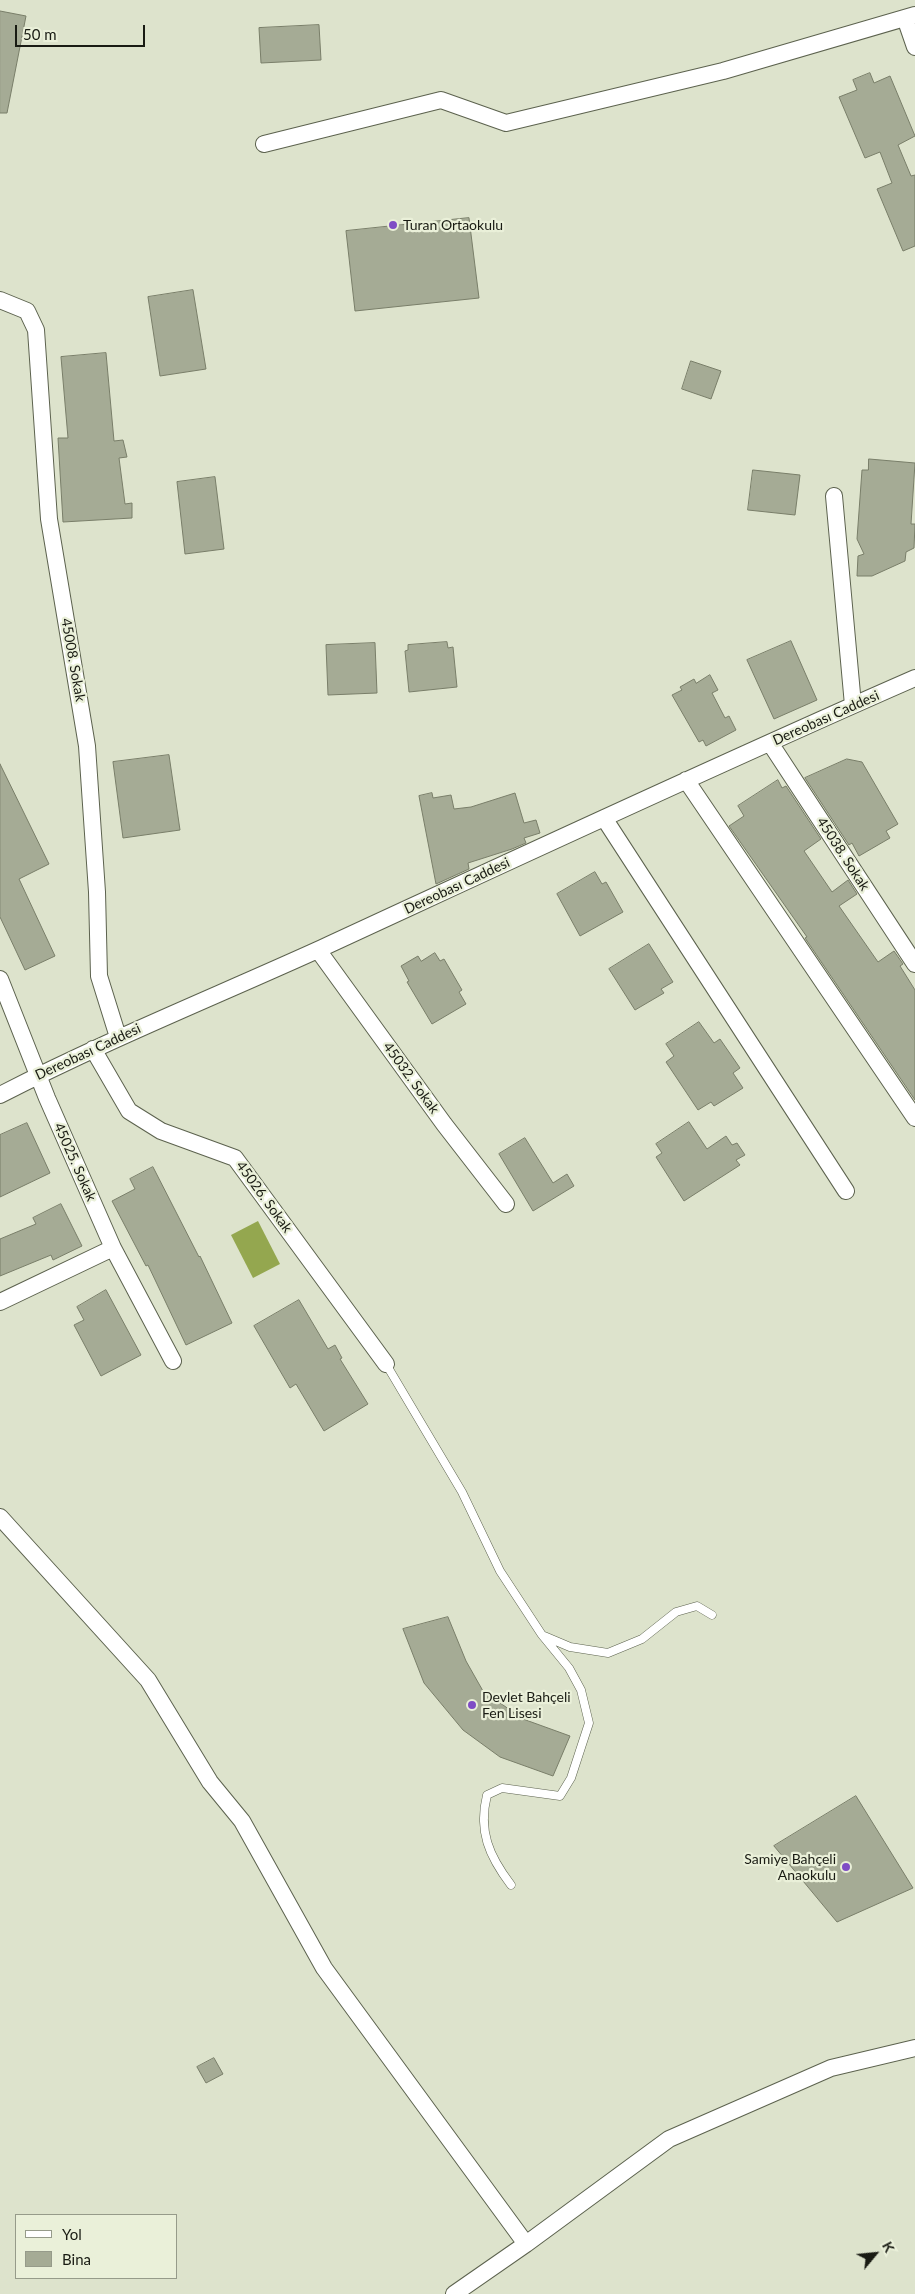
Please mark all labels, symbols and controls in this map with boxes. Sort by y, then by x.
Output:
scale bar [18,15,148,47]
text: 50 m [23,25,57,43]
place label: Turan Ortaokulu [403,217,503,233]
marker: Turan Ortaokulu [387,219,399,231]
street label: 45008. Sokak [57,617,89,703]
street label: Dereobası Caddesi [770,687,882,749]
street label: 45038. Sokak [813,814,873,894]
street label: Dereobası Caddesi [401,854,513,918]
street label: Dereobası Caddesi [32,1020,144,1084]
street label: 45032. Sokak [379,1039,443,1117]
street label: 45025. Sokak [50,1120,100,1204]
street label: 45026. Sokak [232,1158,296,1236]
place label: Devlet Bahçeli Fen Lisesi [482,1689,571,1721]
marker: Devlet Bahçeli Fen Lisesi [466,1699,478,1711]
place label: Samiye Bahçeli Anaokulu [744,1851,836,1884]
marker: Samiye Bahçeli Anaokulu [840,1861,852,1873]
legend [15,2214,178,2279]
text: Yol [62,2225,82,2243]
north arrow [850,2229,900,2279]
text: K [879,2238,898,2255]
text: Bina [62,2250,91,2268]

